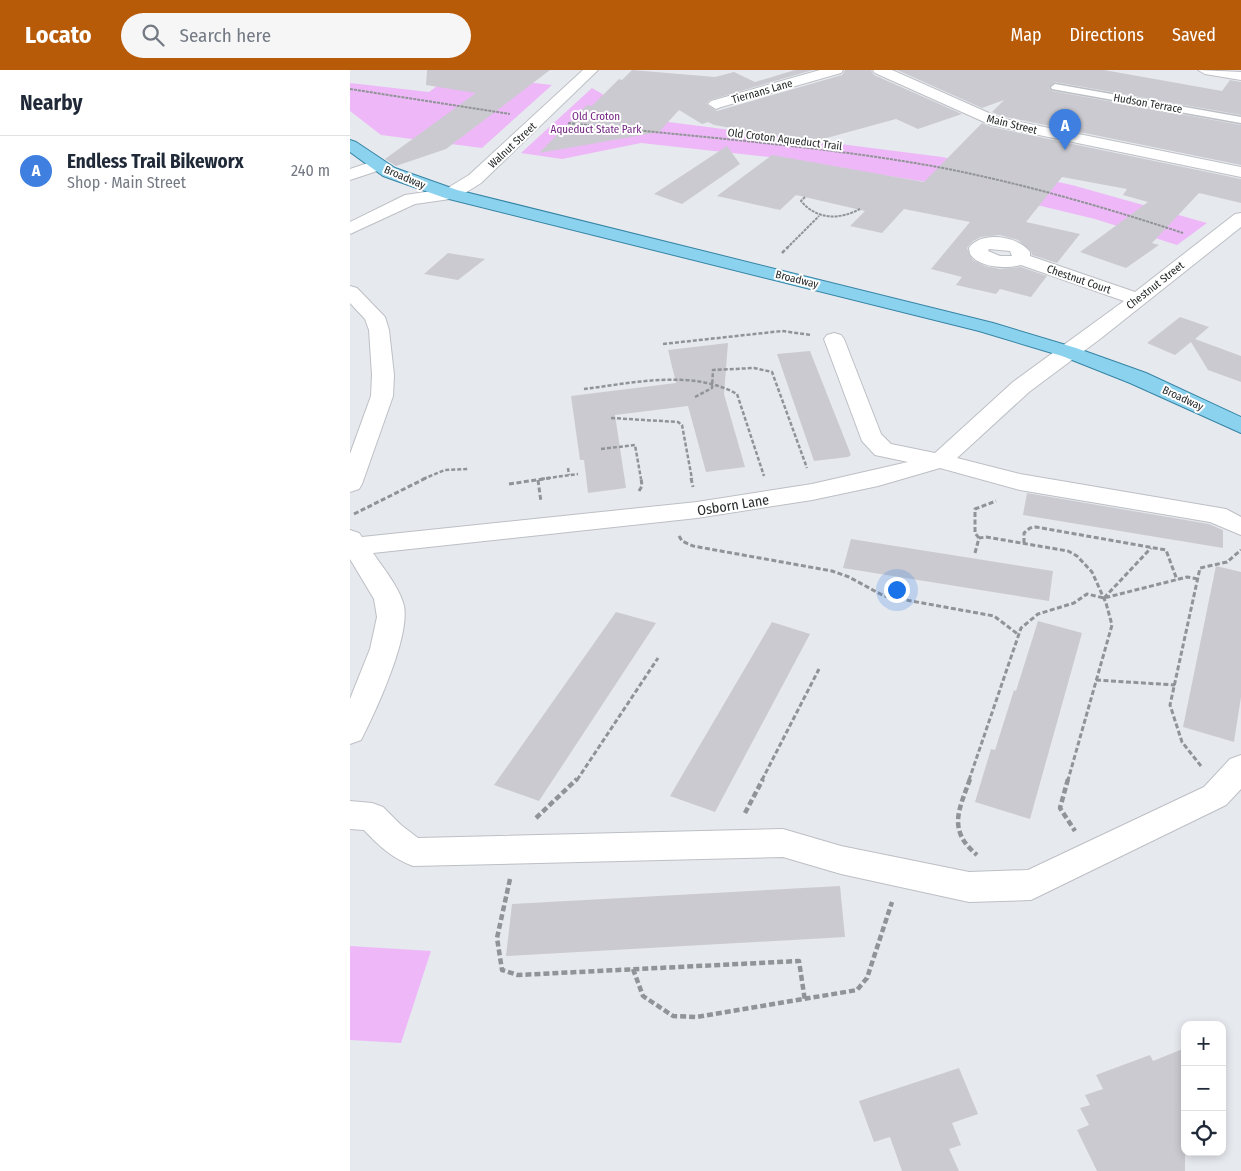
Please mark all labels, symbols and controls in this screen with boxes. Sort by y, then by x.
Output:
search box [121,13,471,58]
text: Locato [25,21,91,49]
icon: search [139,21,167,49]
text: Search here [179,24,271,47]
text: Map [1010,24,1042,46]
text: Directions [1070,24,1144,46]
text: Saved [1172,24,1216,46]
street label: Tiernans Lane [730,77,794,106]
text: Nearby [20,90,82,116]
street label: Hudson Terrace [1112,91,1183,116]
pin: A [1049,109,1081,150]
park label: Old Croton Aqueduct State Park [551,110,642,136]
street label: Main Street [985,112,1039,137]
street label: Walnut Street [486,120,539,171]
street label: Old Croton Aqueduct Trail [727,126,843,153]
text: Endless Trail Bikeworx [67,150,244,173]
text: A [32,161,40,180]
text: 240 m [291,161,330,180]
street label: Broadway [382,163,428,192]
text: Shop · Main Street [67,173,186,192]
street label: Chestnut Street [1124,259,1187,312]
street label: Chestnut Court [1045,262,1113,297]
street label: Broadway [774,268,820,291]
street label: Broadway [1160,383,1205,414]
street label: Osborn Lane [696,491,770,520]
your location [884,577,910,603]
map controls [1181,1021,1226,1156]
button: + [1181,1021,1226,1066]
button: − [1181,1066,1226,1111]
button: locate [1181,1111,1226,1156]

